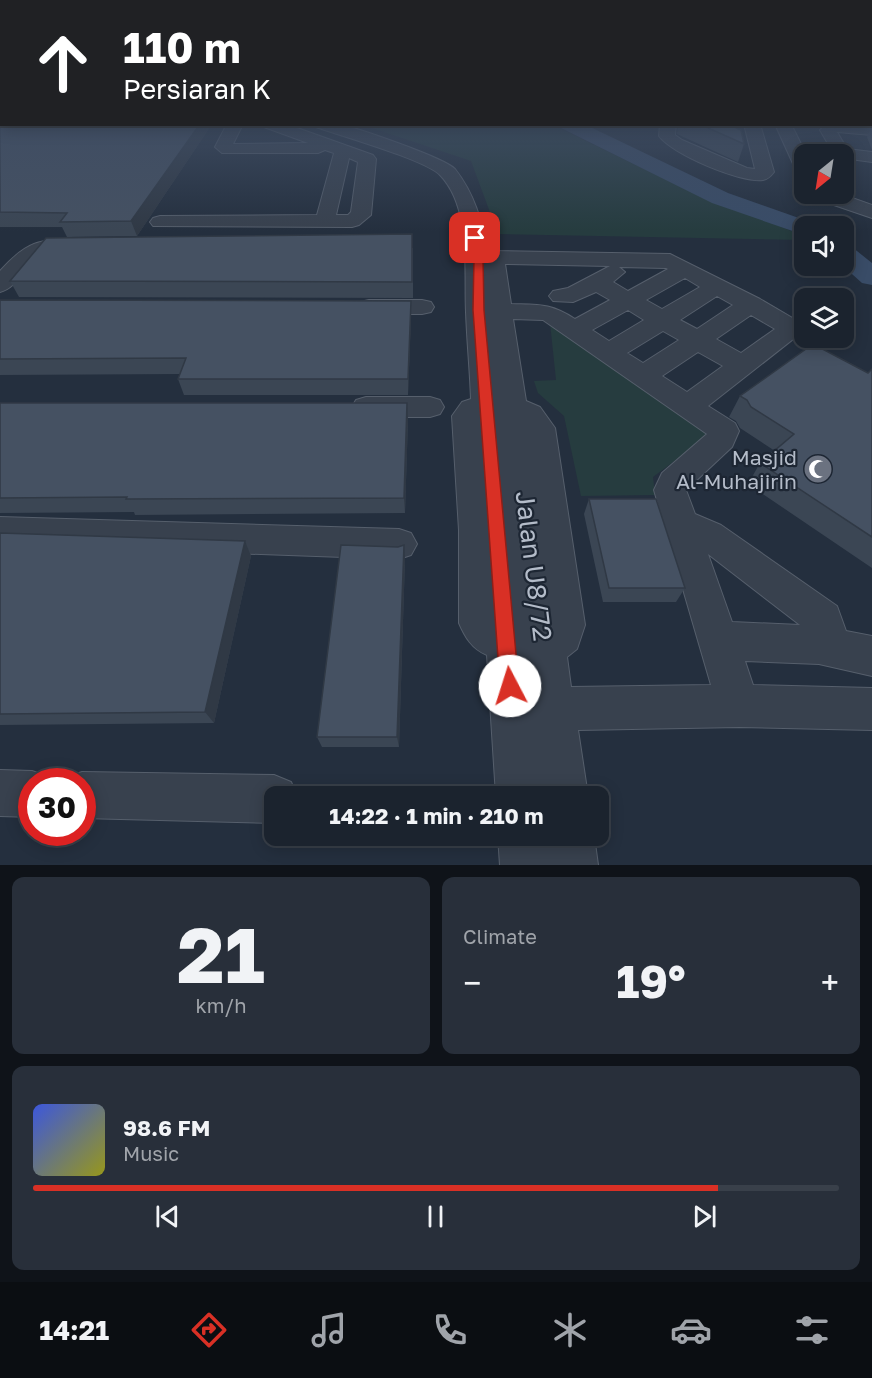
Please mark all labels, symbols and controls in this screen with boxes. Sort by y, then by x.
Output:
text: 110 m [123,22,241,72]
icon: ahead [24,24,102,102]
text: Persiaran K [123,73,271,105]
north arrow [794,144,854,204]
map controls [794,144,854,348]
pin [449,212,500,263]
button: sound [794,216,854,276]
icon: arrive [458,221,491,254]
button: layers [794,288,854,348]
place label: Masjid Al-Muhajirin [676,444,797,494]
mosque icon: Masjid Al-Muhajirin [802,453,834,485]
street label: Jalan U8/72 [509,489,559,643]
position arrow [478,654,542,718]
speed limit sign: 30 [18,768,96,846]
text: 14:22 · 1 min · 210 m [329,802,544,829]
text: 21 [177,907,265,1000]
text: Climate [463,924,537,948]
text: 19° [616,954,686,1008]
text: − [463,963,481,1002]
text: + [821,963,839,1002]
text: km/h [196,993,246,1017]
text: 98.6 FM [123,1114,210,1141]
text: Music [123,1141,179,1165]
icon: previous [151,1200,184,1233]
icon: pause [419,1200,452,1233]
icon: next [688,1200,721,1233]
icon: directions [188,1309,230,1351]
icon: music [308,1309,350,1351]
icon: phone [429,1309,471,1351]
icon: climate [549,1309,591,1351]
icon: car [670,1309,712,1351]
icon: filters [791,1309,833,1351]
text: 14:21 [39,1314,109,1346]

